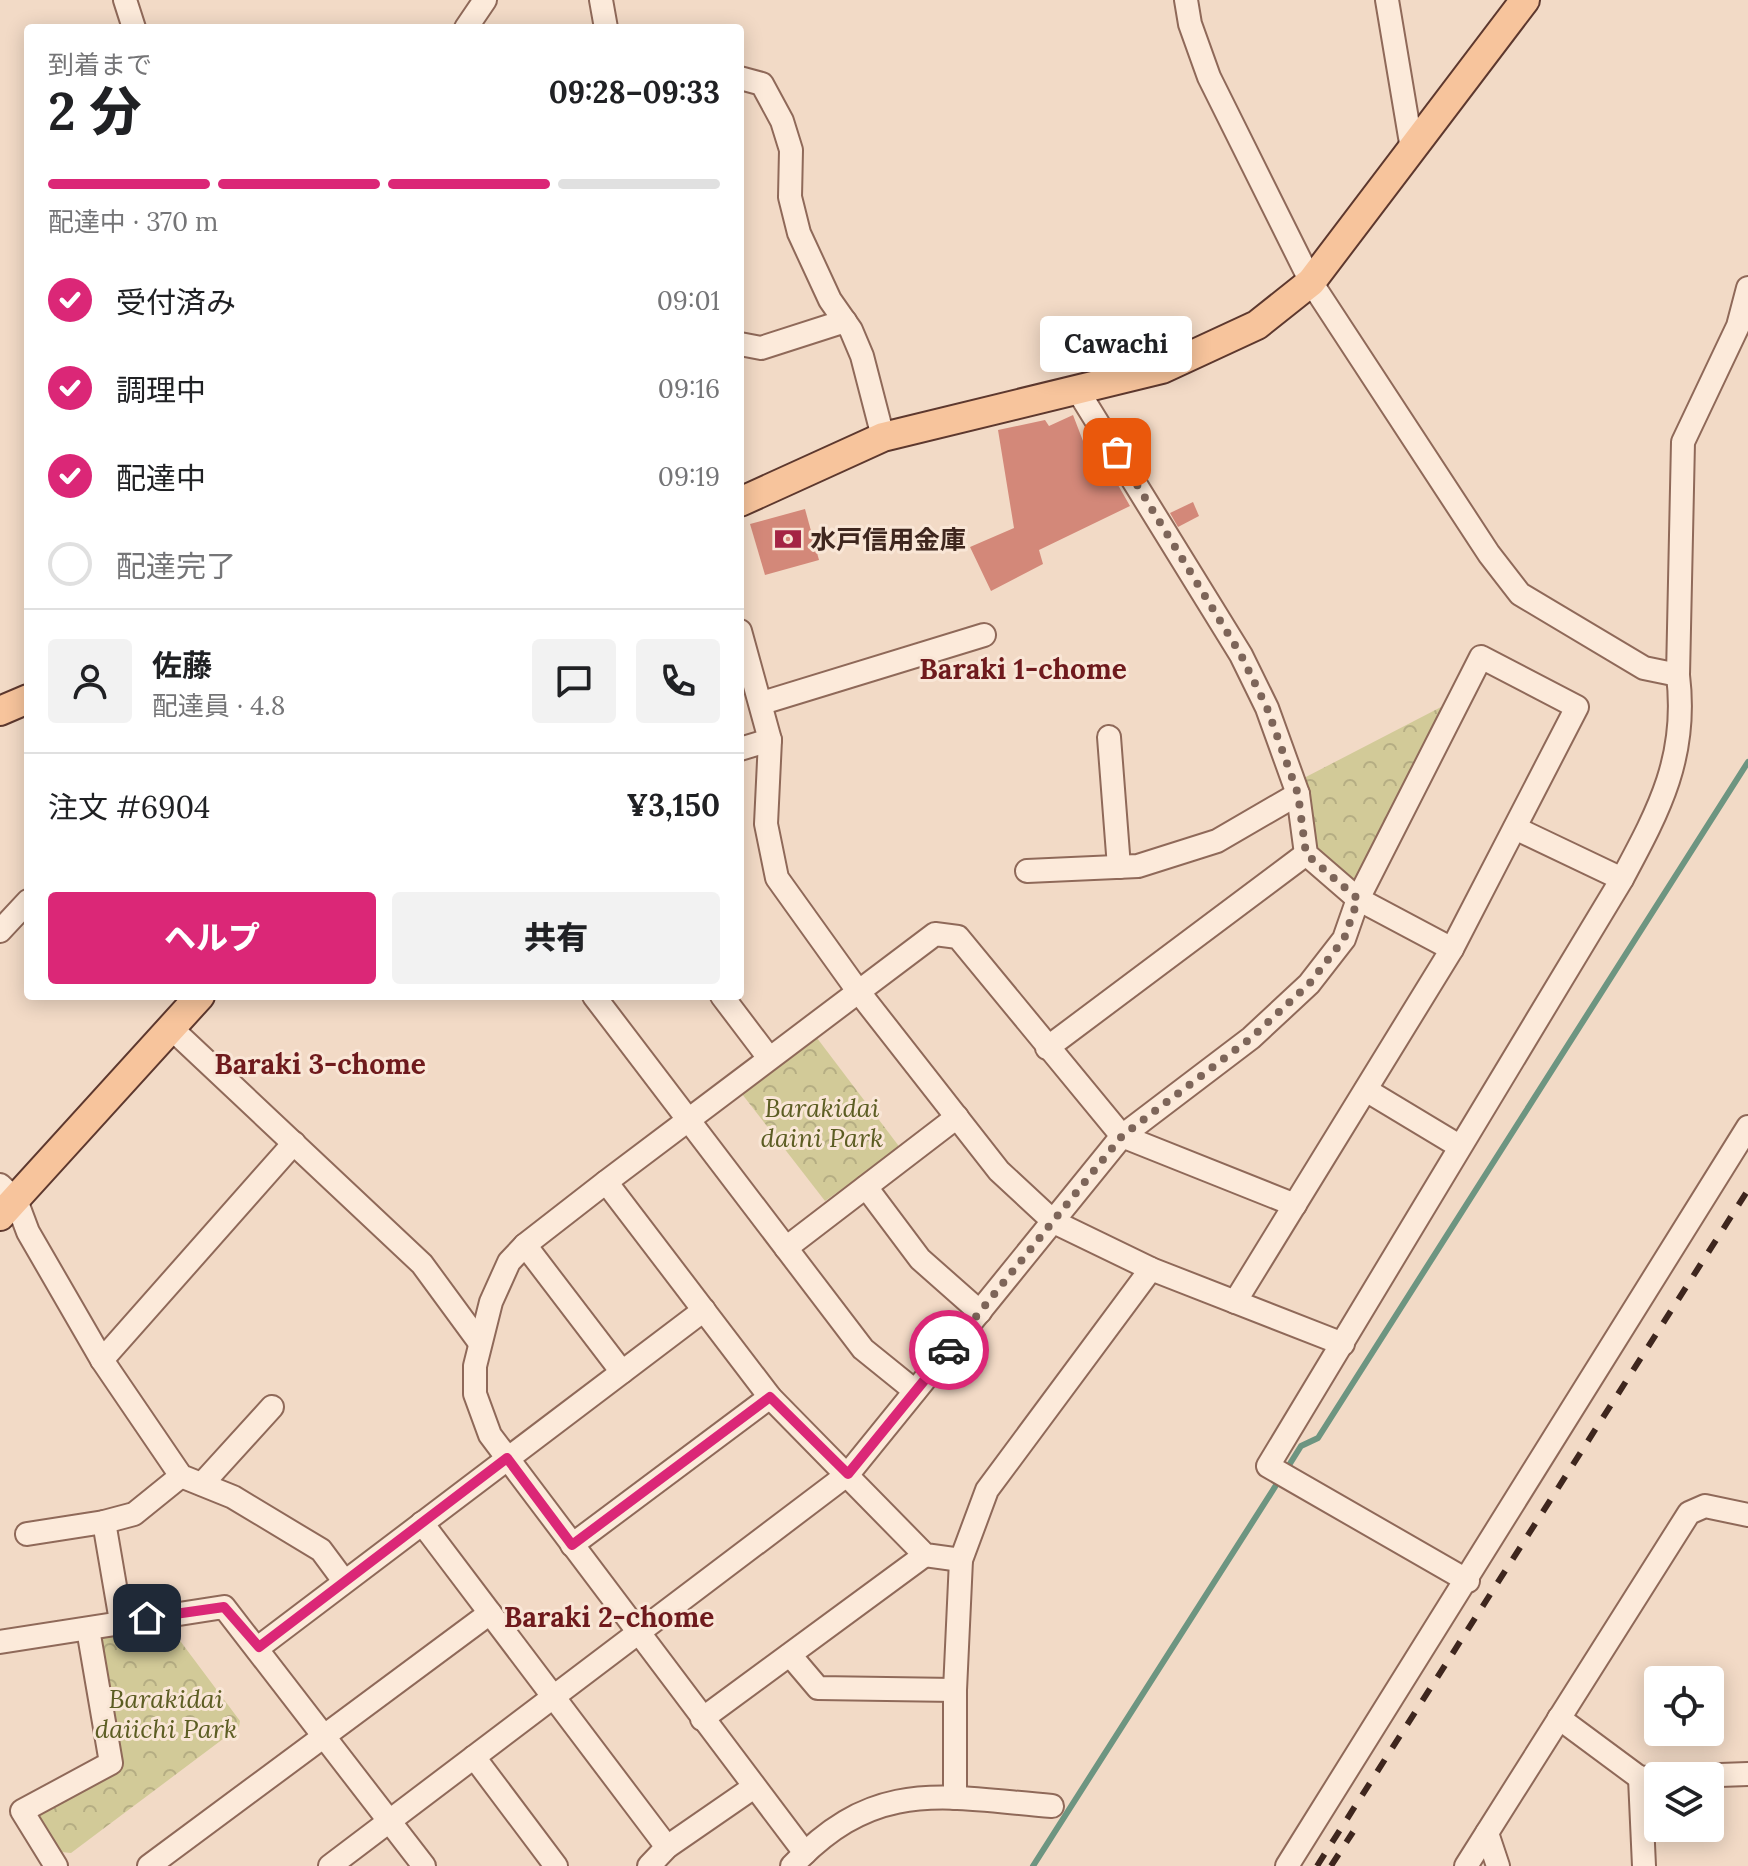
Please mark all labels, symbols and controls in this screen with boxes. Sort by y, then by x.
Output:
text: 到着まで [48,48,152,81]
text: 09:28–09:33 [549,73,720,111]
text: 2 分 [48,78,141,144]
text: 配達中 · 370 m [48,205,218,238]
icon: check [48,278,92,322]
text: 受付済み [116,283,236,321]
text: 09:01 [657,284,720,317]
callout: Cawachi [1041,316,1193,372]
text: Cawachi [1064,327,1168,360]
icon: check [48,366,92,410]
text: 調理中 [116,371,206,409]
text: 09:16 [658,372,720,405]
pin [1083,418,1151,486]
icon: bag [1095,430,1139,474]
icon: check [48,454,92,498]
text: 配達中 [116,459,206,497]
text: 09:19 [658,460,720,493]
place label: 水戸信用金庫 [810,523,966,556]
bank icon: 水戸信用金庫 [773,524,803,554]
text: 配達完了 [116,547,236,585]
button: person [48,639,132,723]
button: chat [532,639,616,723]
button: phone [636,639,720,723]
text: 佐藤 [152,646,212,684]
district label: Baraki 1-chome [919,651,1127,687]
text: 配達員 · 4.8 [152,689,285,722]
text: ¥3,150 [627,786,720,824]
text: 注文 #6904 [48,788,210,826]
button: ヘルプ [48,892,376,984]
button: 共有 [392,892,720,984]
district label: Baraki 3-chome [214,1046,426,1082]
park label: Barakidai daini Park [761,1091,883,1154]
courier [909,1310,989,1390]
icon: car [927,1328,971,1372]
pin [113,1584,181,1652]
icon: home [125,1596,169,1640]
district label: Baraki 2-chome [504,1599,714,1635]
map controls [1644,1666,1724,1842]
button: locate [1644,1666,1724,1746]
park label: Barakidai daiichi Park [95,1682,237,1745]
button: layers [1644,1762,1724,1842]

